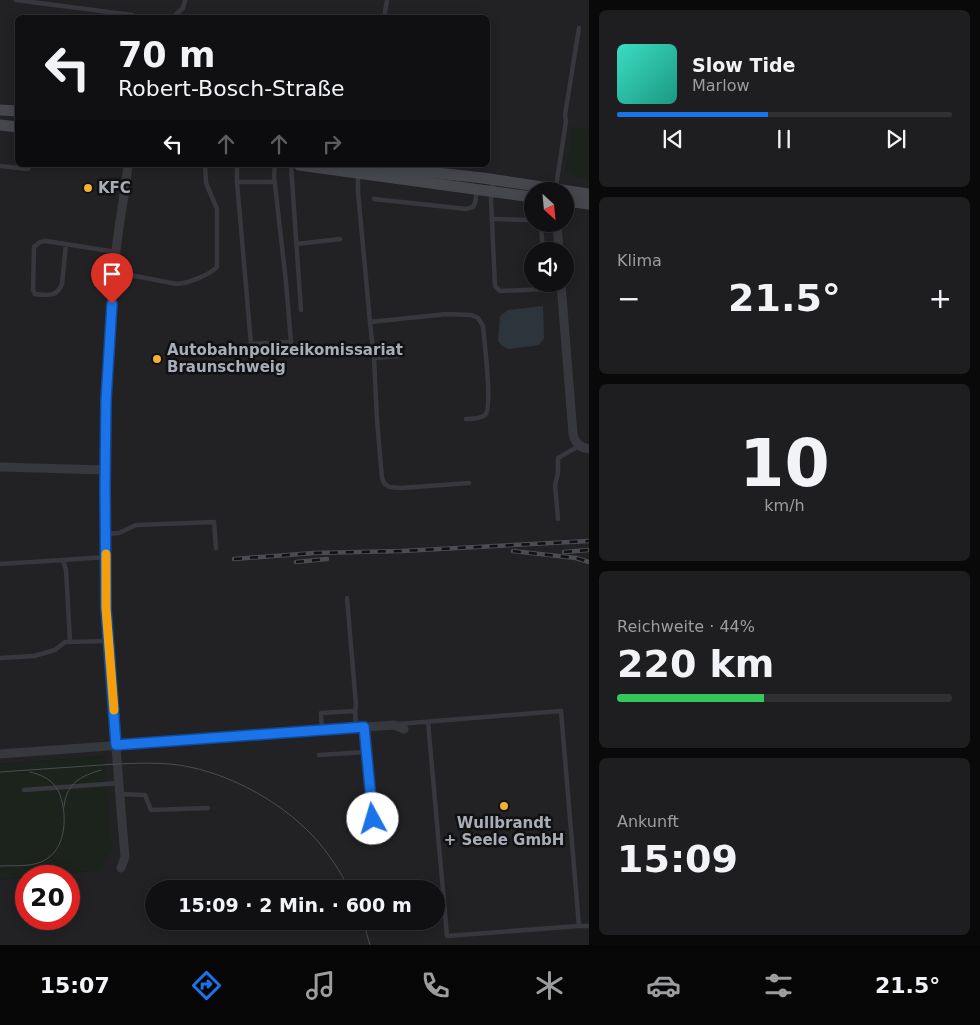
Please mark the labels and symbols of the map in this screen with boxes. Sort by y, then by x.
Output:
place label: KFC [98,179,131,197]
marker: KFC [82,182,94,194]
north arrow [524,182,574,232]
pin [91,253,133,304]
place label: Autobahnpolizeikomissariat Braunschweig [167,341,403,376]
marker: Autobahnpolizeikomissariat Braunschweig [151,353,163,365]
position arrow [346,792,398,844]
marker: Wullbrandt + Seele GmbH [498,800,510,812]
place label: Wullbrandt + Seele GmbH [444,814,564,849]
speed limit sign: 20 [15,865,80,930]

